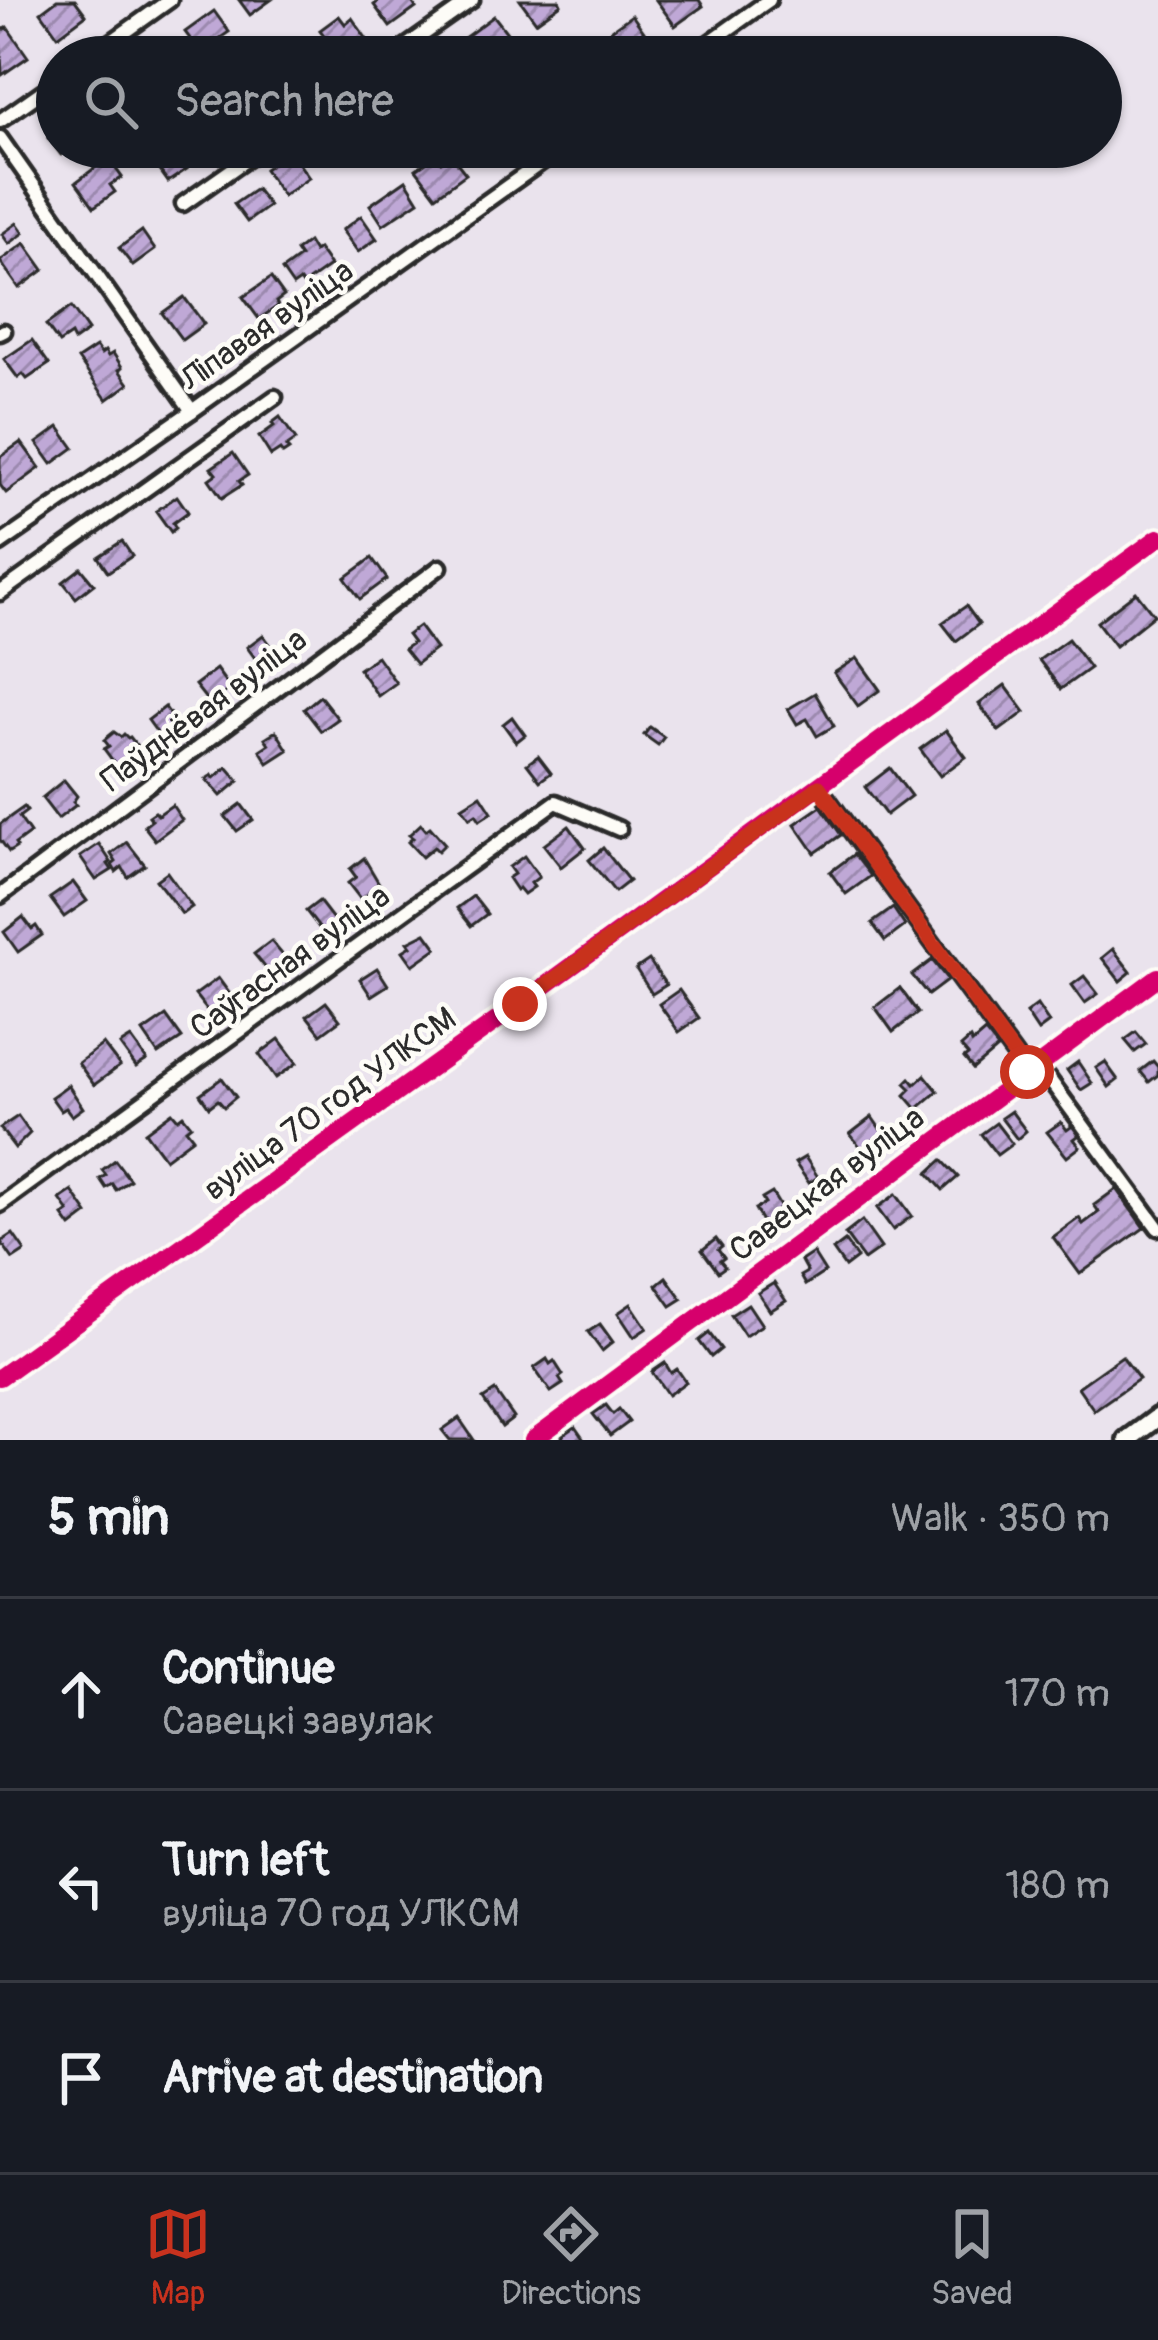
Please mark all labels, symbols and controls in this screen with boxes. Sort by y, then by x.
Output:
search box [36,36,1122,168]
icon: search [78,69,144,135]
text: Search here [174,74,394,130]
street label: Ліпавая вуліца [172,250,361,400]
street label: Паўднёвая вуліца [93,619,315,801]
street label: Саўгасная вуліца [182,876,398,1048]
route end [493,977,547,1031]
street label: вуліца 70 год УЛКСМ [196,998,464,1210]
route start [1000,1045,1054,1099]
street label: Савецкая вуліца [721,1097,933,1271]
text: 5 min [48,1486,169,1550]
text: Walk · 350 m [891,1494,1110,1543]
text: Continue [162,1641,335,1697]
icon: ahead [48,1661,114,1727]
text: 170 m [1004,1669,1110,1718]
text: Савецкі завулак [162,1697,434,1746]
text: Turn left [162,1833,329,1889]
icon: left [48,1853,114,1919]
text: 180 m [1005,1861,1110,1910]
text: вуліца 70 год УЛКСМ [162,1889,520,1938]
icon: arrive [48,2045,114,2111]
text: Arrive at destination [162,2050,543,2106]
tab: Map [145,2201,211,2314]
tab: Directions [501,2201,641,2314]
tab: Saved [931,2201,1013,2314]

